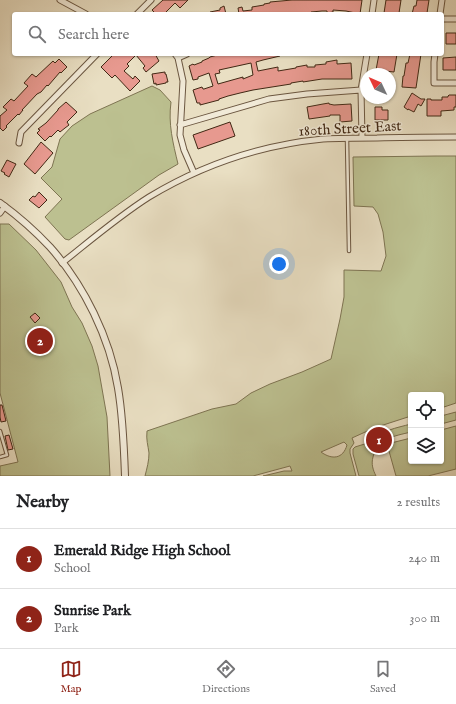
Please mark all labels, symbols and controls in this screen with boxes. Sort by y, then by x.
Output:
search box [12,12,444,56]
icon: search [26,23,48,45]
text: Search here [58,25,129,44]
north arrow [360,68,396,104]
street label: 180th Street East [298,116,402,141]
your location [269,254,289,274]
pin: 2 [27,326,53,356]
map controls [408,392,444,464]
button: locate [408,392,444,428]
pin: 1 [366,425,392,455]
button: layers [408,428,444,464]
text: Nearby [16,492,69,513]
text: 2 results [396,494,440,511]
text: Emerald Ridge High School [54,541,230,560]
text: 1 [27,550,31,567]
text: 240 m [408,550,440,567]
text: School [54,560,91,577]
text: Sunrise Park [54,601,131,620]
text: 2 [26,610,32,627]
text: 300 m [409,610,440,627]
text: Park [54,620,79,637]
tab: Map [60,658,82,696]
tab: Directions [202,658,250,696]
tab: Saved [370,658,396,696]

